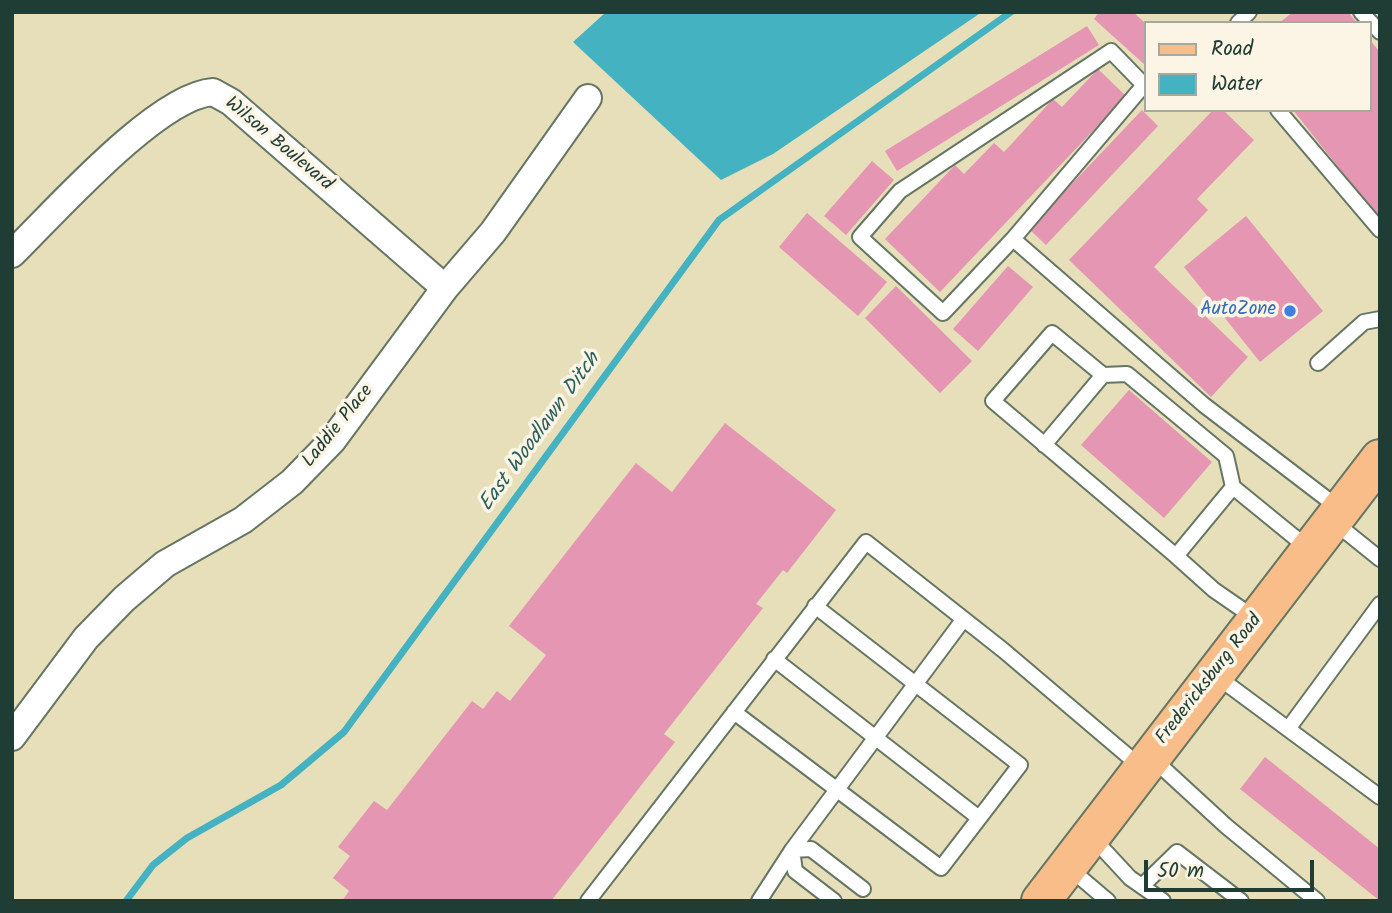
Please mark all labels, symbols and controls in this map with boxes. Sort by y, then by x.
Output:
legend [1144,21,1371,112]
text: Road [1211,33,1253,66]
text: Water [1211,68,1262,101]
street label: Wilson Boulevard [219,93,337,197]
place label: AutoZone [1200,300,1276,322]
marker: AutoZone [1282,303,1298,319]
water label: East Woodlawn Ditch [475,349,607,517]
street label: Laddie Place [299,381,379,473]
street label: Fredericksburg Road [1152,610,1268,750]
scale bar [1147,846,1317,890]
text: 50 m [1157,855,1204,888]

